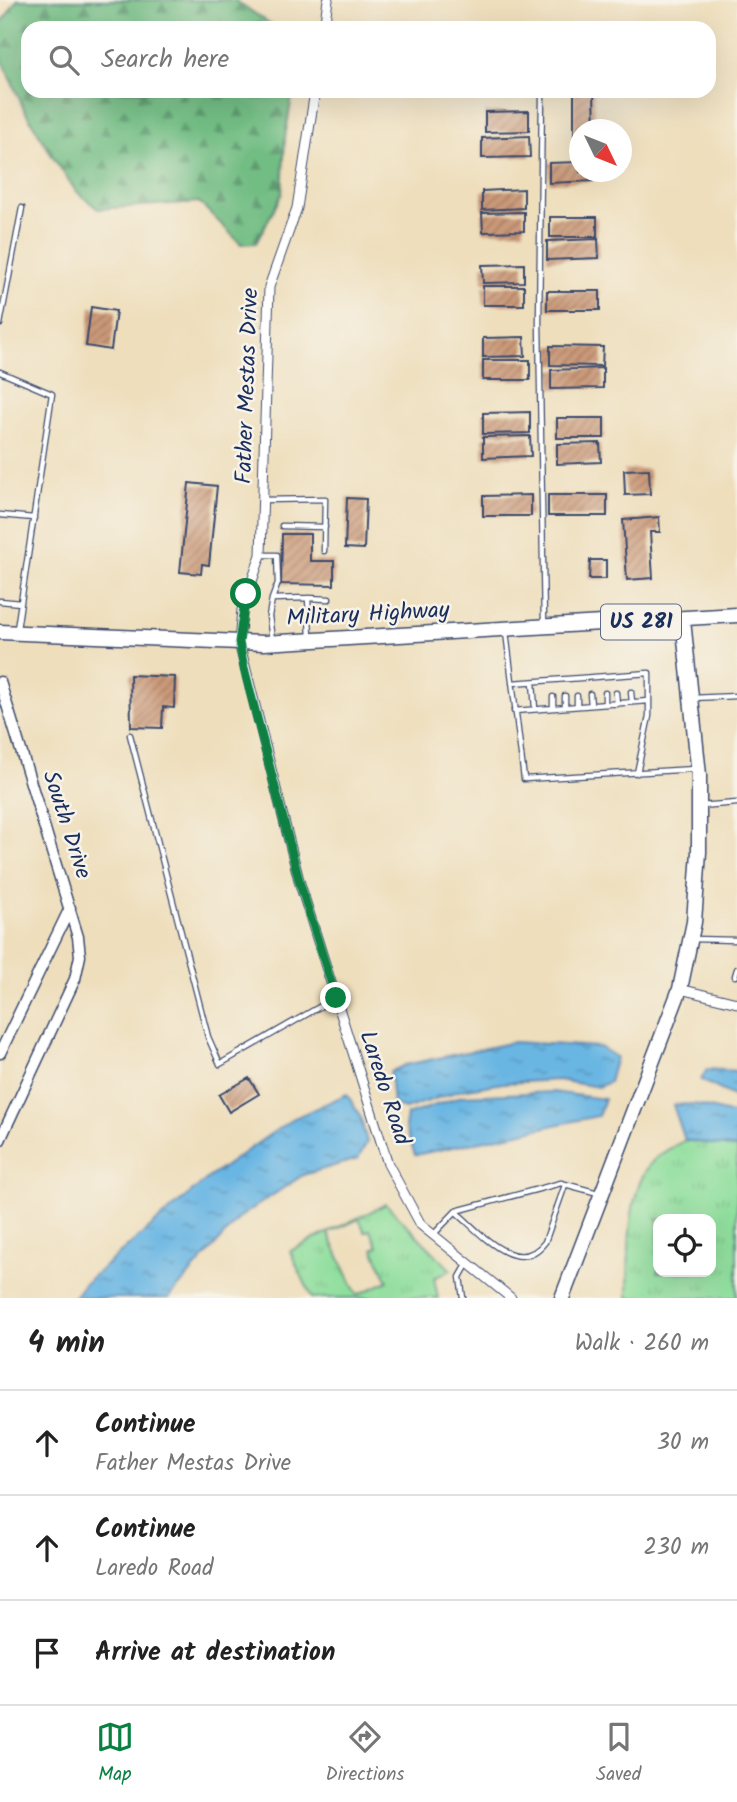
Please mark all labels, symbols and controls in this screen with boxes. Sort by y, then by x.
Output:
search box [21,21,716,98]
text: Search here [101,39,229,81]
icon: search [45,41,83,79]
north arrow [569,119,632,182]
street label: Father Mestas Drive [227,287,269,485]
route start [230,578,261,609]
street label: Military Highway [286,593,451,637]
road number: US 281 [601,604,681,640]
street label: South Drive [32,766,100,884]
route end [320,982,351,1013]
street label: Laredo Road [349,1026,420,1150]
map controls [653,1214,716,1277]
button: locate [653,1214,716,1277]
text: 4 min [28,1320,105,1368]
text: Walk · 260 m [575,1326,709,1362]
text: Continue [95,1404,196,1446]
icon: ahead [28,1424,66,1462]
text: 30 m [657,1425,709,1461]
text: Father Mestas Drive [95,1446,291,1482]
text: Continue [95,1509,196,1551]
icon: ahead [28,1529,66,1567]
text: 230 m [643,1530,709,1566]
text: Laredo Road [95,1551,214,1587]
text: Arrive at destination [95,1632,335,1674]
icon: arrive [28,1634,66,1672]
tab: Map [96,1718,134,1790]
tab: Directions [326,1718,404,1790]
tab: Saved [596,1718,641,1790]

